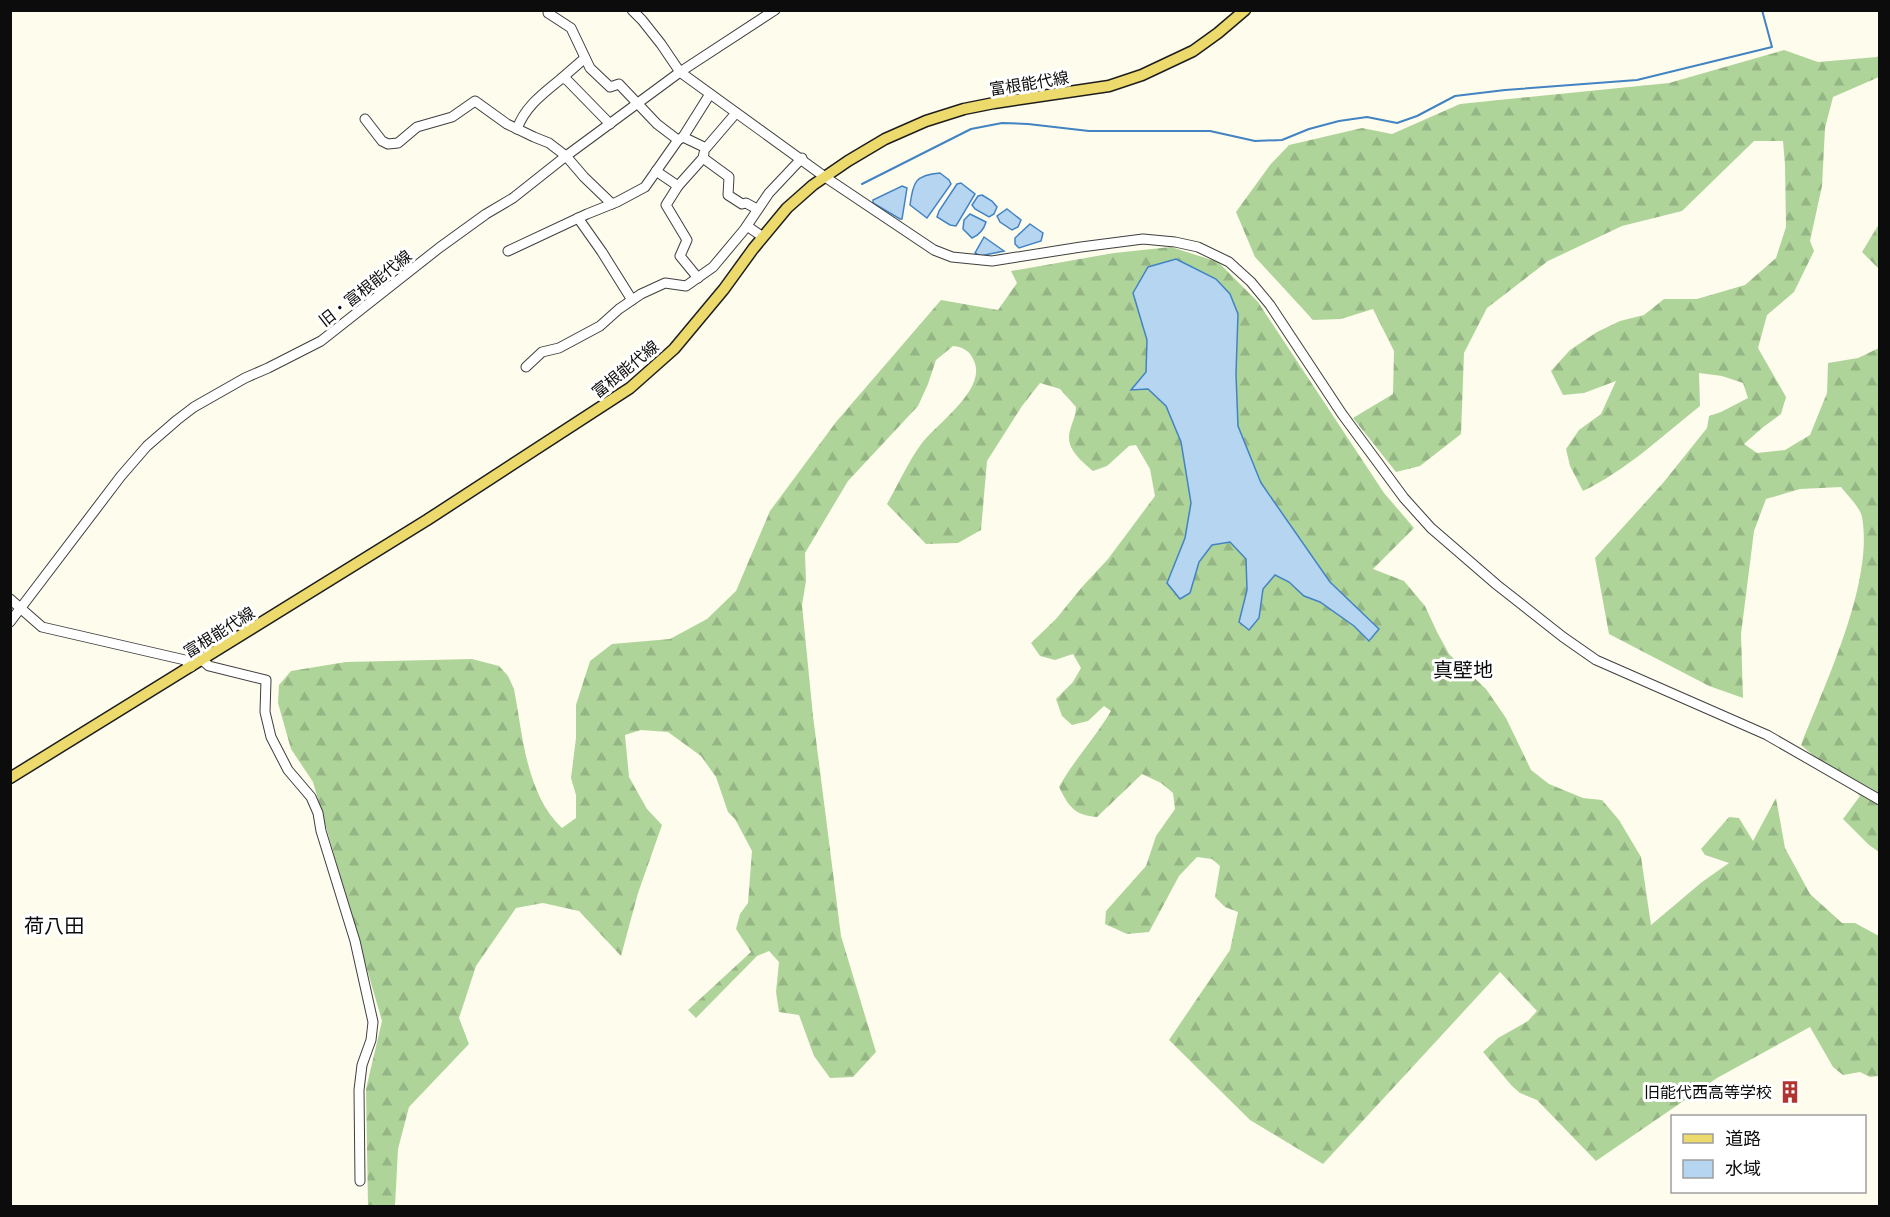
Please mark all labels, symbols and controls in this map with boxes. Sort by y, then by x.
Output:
street label: 富根能代線 [988,67,1070,99]
street label: 旧・富根能代線 [315,246,415,330]
street label: 富根能代線 [588,336,662,402]
street label: 富根能代線 [180,602,258,662]
district label: 真壁地 [1433,656,1493,683]
district label: 荷八田 [24,912,84,939]
building icon: 旧能代西高等学校 [1777,1079,1803,1105]
place label: 旧能代西高等学校 [1644,1082,1772,1102]
legend [1671,1115,1866,1193]
text: 道路 [1725,1127,1761,1150]
text: 水域 [1725,1157,1761,1180]

